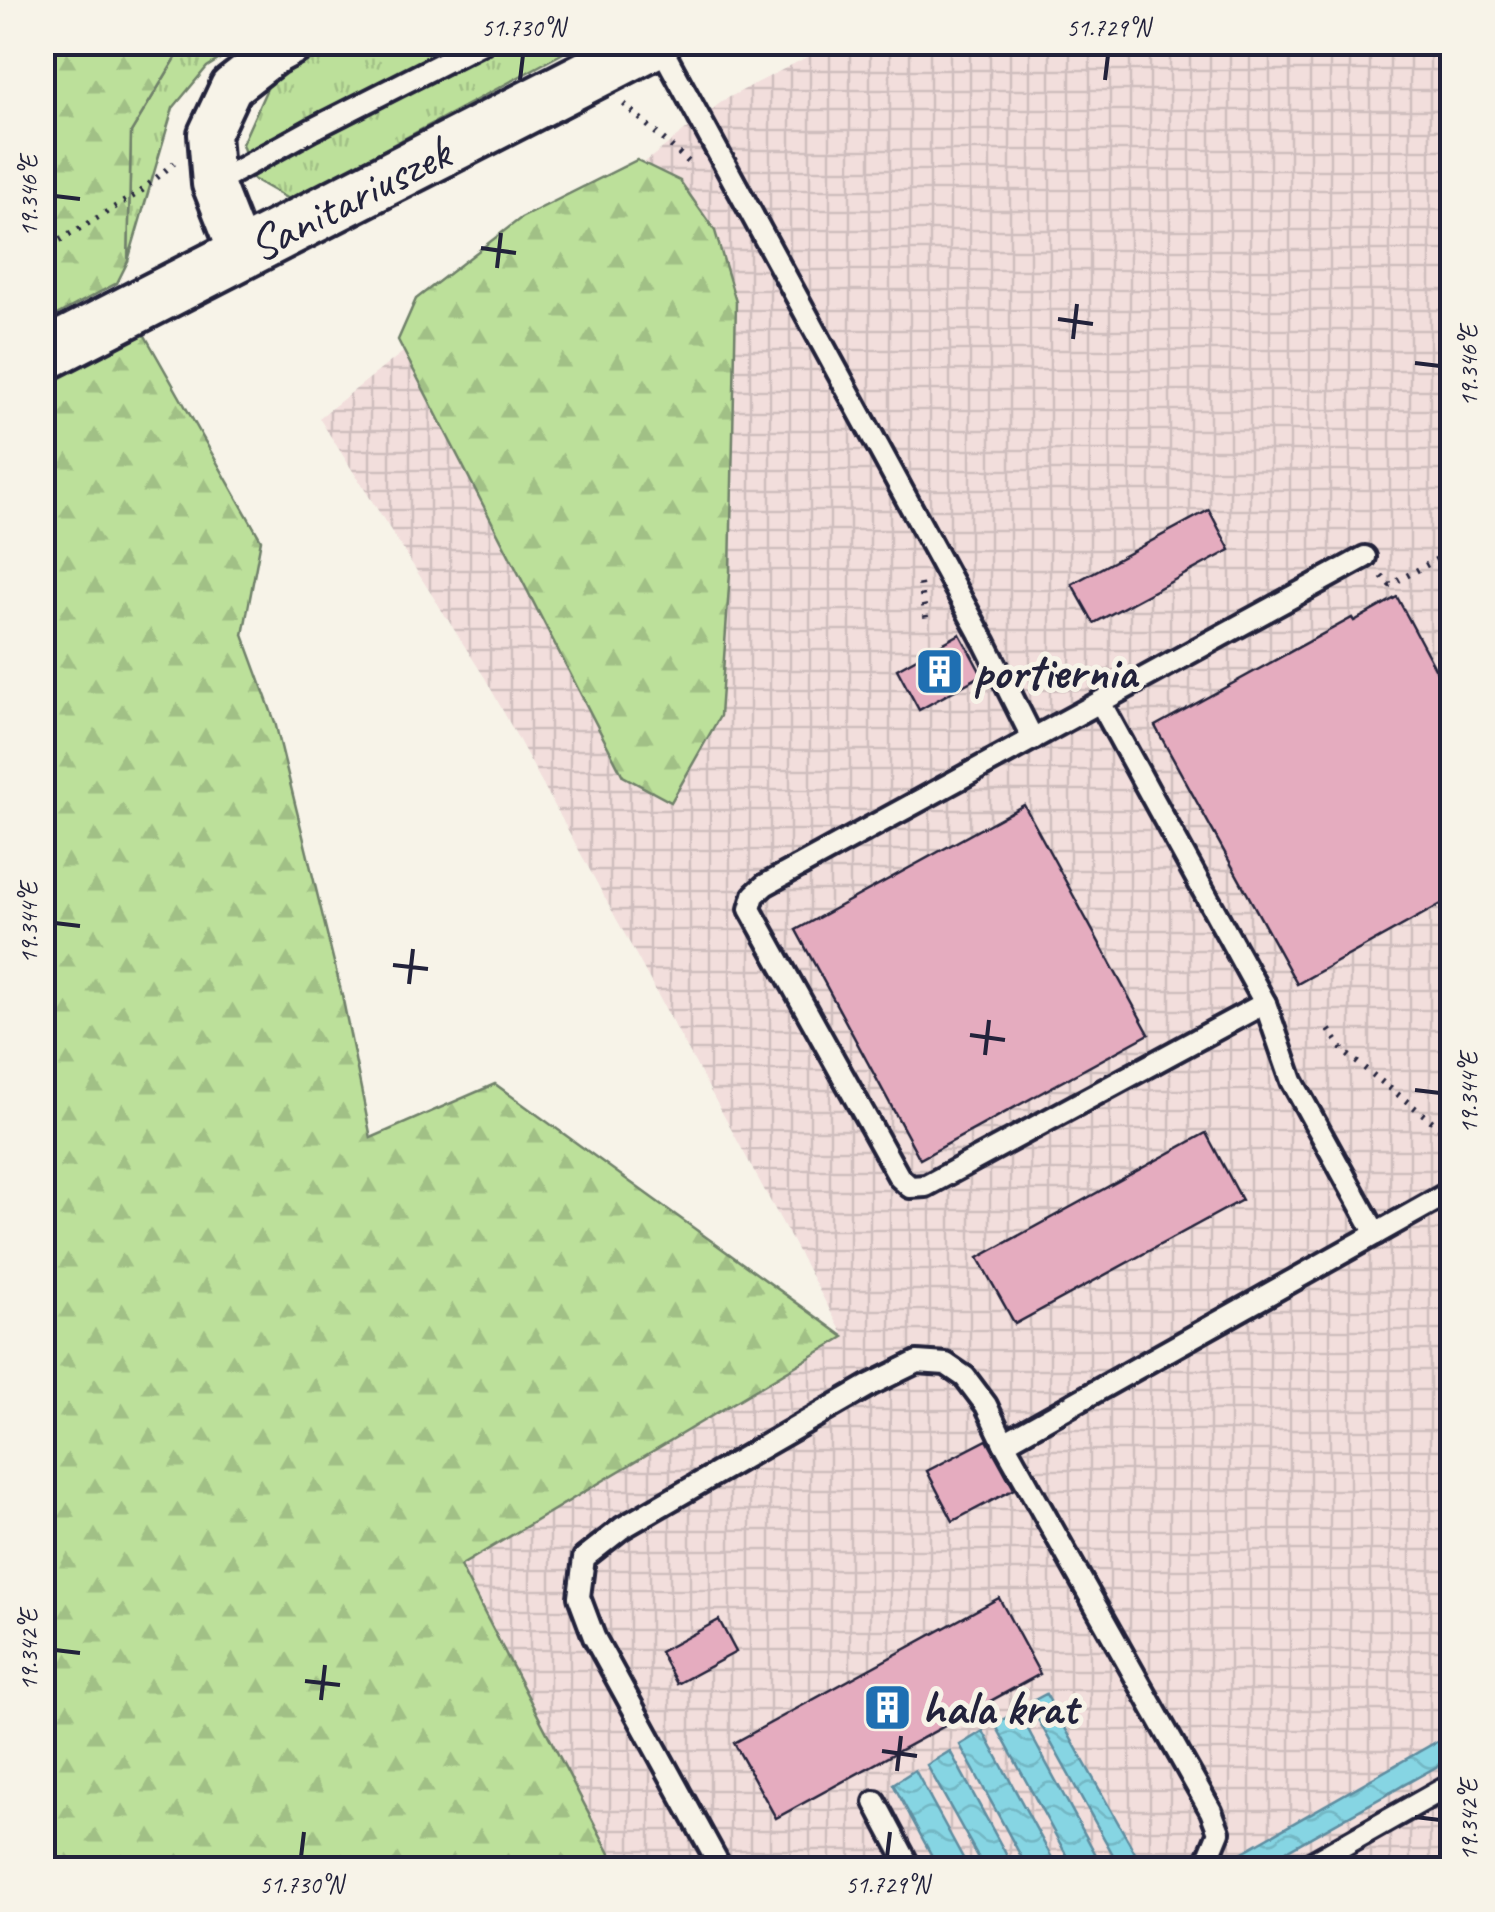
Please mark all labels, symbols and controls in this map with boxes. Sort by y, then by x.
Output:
text: 51.730°N [481,12,569,44]
text: 51.729°N [1066,12,1154,44]
street label: Sanitariuszek [238,121,463,275]
text: 19.346°E [13,152,45,237]
text: 19.346°E [1453,322,1485,407]
place label: portiernia [974,642,1140,702]
building icon: portiernia [913,646,965,698]
text: 19.344°E [13,879,45,964]
text: 19.344°E [1453,1049,1485,1134]
text: 19.342°E [13,1606,45,1691]
place label: hala krat [922,1678,1082,1738]
building icon: hala krat [861,1682,913,1734]
text: 19.342°E [1453,1776,1485,1861]
text: 51.730°N [259,1869,347,1901]
text: 51.729°N [845,1869,933,1901]

